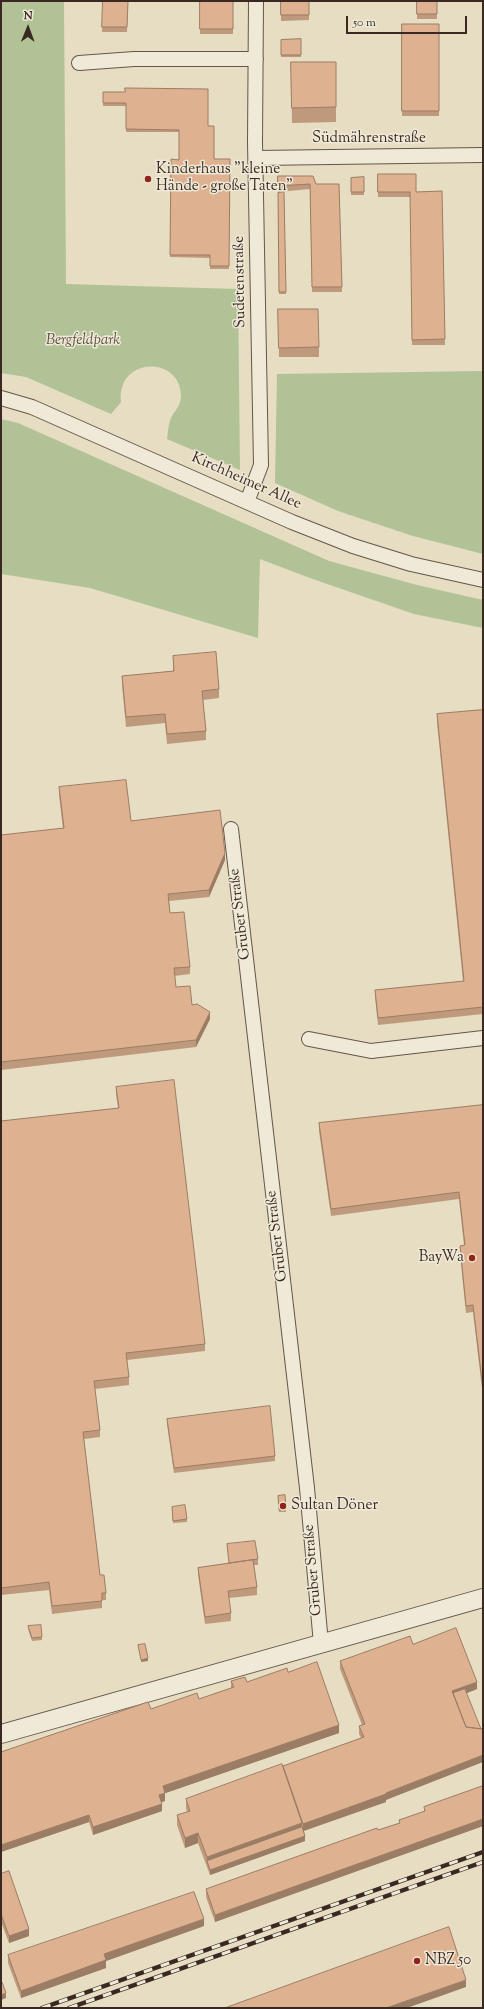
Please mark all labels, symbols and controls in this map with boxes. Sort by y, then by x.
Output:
north arrow [8,8,48,48]
text: N [24,8,33,24]
scale bar [348,8,469,34]
text: 50 m [353,14,376,32]
street label: Südmährenstraße [312,130,426,148]
place label: Kinderhaus "kleine Hände - große Taten" [156,161,293,196]
marker: Kinderhaus "kleine Hände - große Taten" [143,174,153,184]
street label: Sudetenstraße [231,236,251,328]
park label: Bergfeldpark [46,332,120,350]
street label: Kirchheimer Allee [188,450,304,514]
street label: Gruber Straße [226,867,256,961]
street label: Gruber Straße [263,1189,293,1283]
place label: BayWa [419,1249,464,1267]
marker: BayWa [467,1253,477,1263]
place label: Sultan Döner [291,1497,378,1515]
marker: Sultan Döner [278,1501,288,1511]
street label: Gruber Straße [301,1523,327,1617]
place label: NBZ 50 [425,1952,471,1970]
marker: NBZ 50 [412,1956,422,1966]

